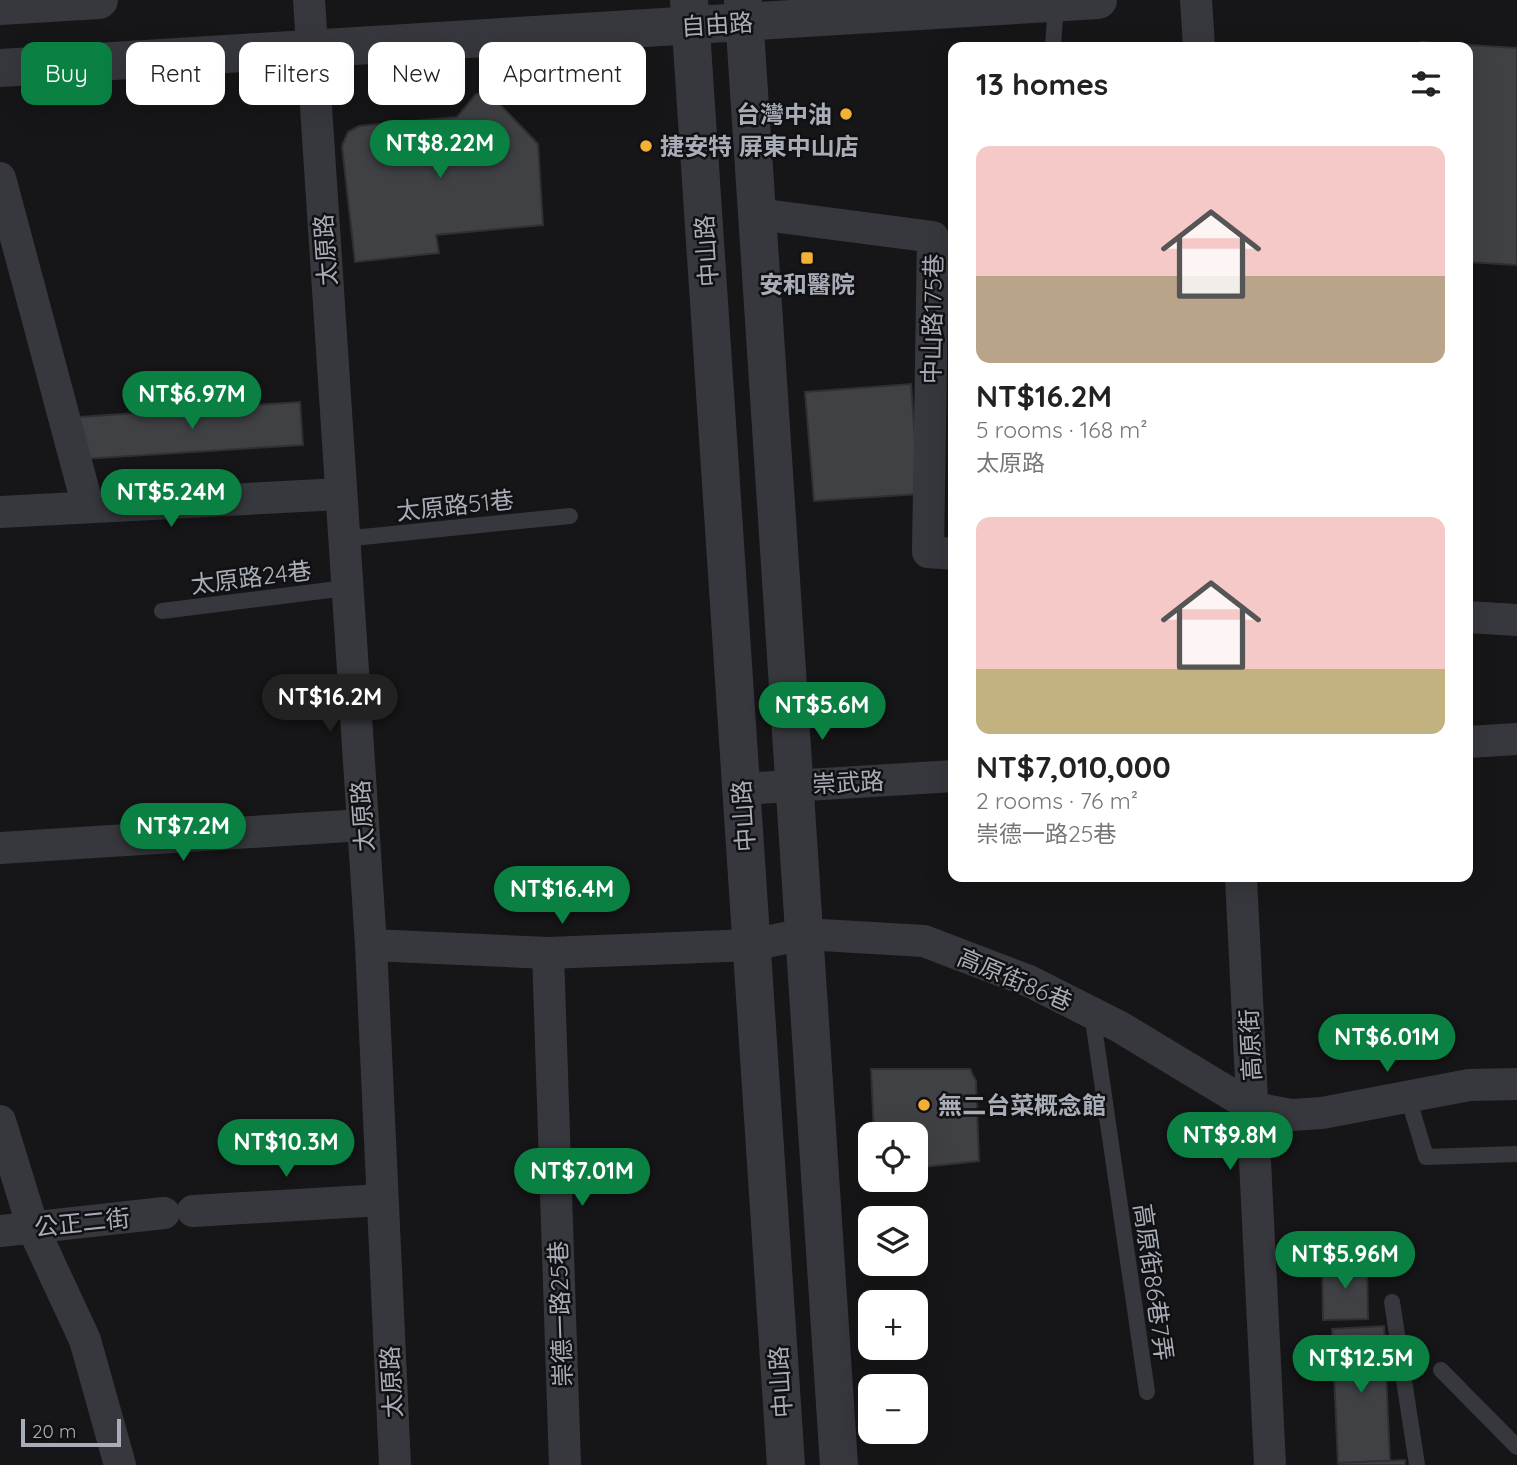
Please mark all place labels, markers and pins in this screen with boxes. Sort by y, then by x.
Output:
place label: 台灣中油 [736,99,832,129]
marker: 台灣中油 [838,106,854,122]
pin: NT$8.22M [368,120,512,180]
place label: 捷安特 屏東中山店 [660,131,859,161]
marker: 捷安特 屏東中山店 [638,138,654,154]
marker: 安和醫院 [799,250,815,266]
place label: 安和醫院 [759,269,855,299]
pin: NT$6.97M [120,372,264,431]
pin: NT$5.24M [99,470,243,529]
pin: NT$16.2M [258,674,402,734]
pin: NT$5.6M [757,682,887,742]
pin: NT$7.2M [118,804,248,863]
pin: NT$16.4M [490,866,634,926]
pin: NT$6.01M [1315,1014,1459,1074]
place label: 無二台菜概念館 [938,1090,1106,1120]
marker: 無二台菜概念館 [916,1097,932,1113]
pin: NT$9.8M [1165,1112,1295,1172]
pin: NT$10.3M [214,1120,358,1179]
pin: NT$7.01M [510,1148,654,1208]
pin: NT$5.96M [1273,1232,1417,1291]
pin: NT$12.5M [1289,1336,1433,1395]

